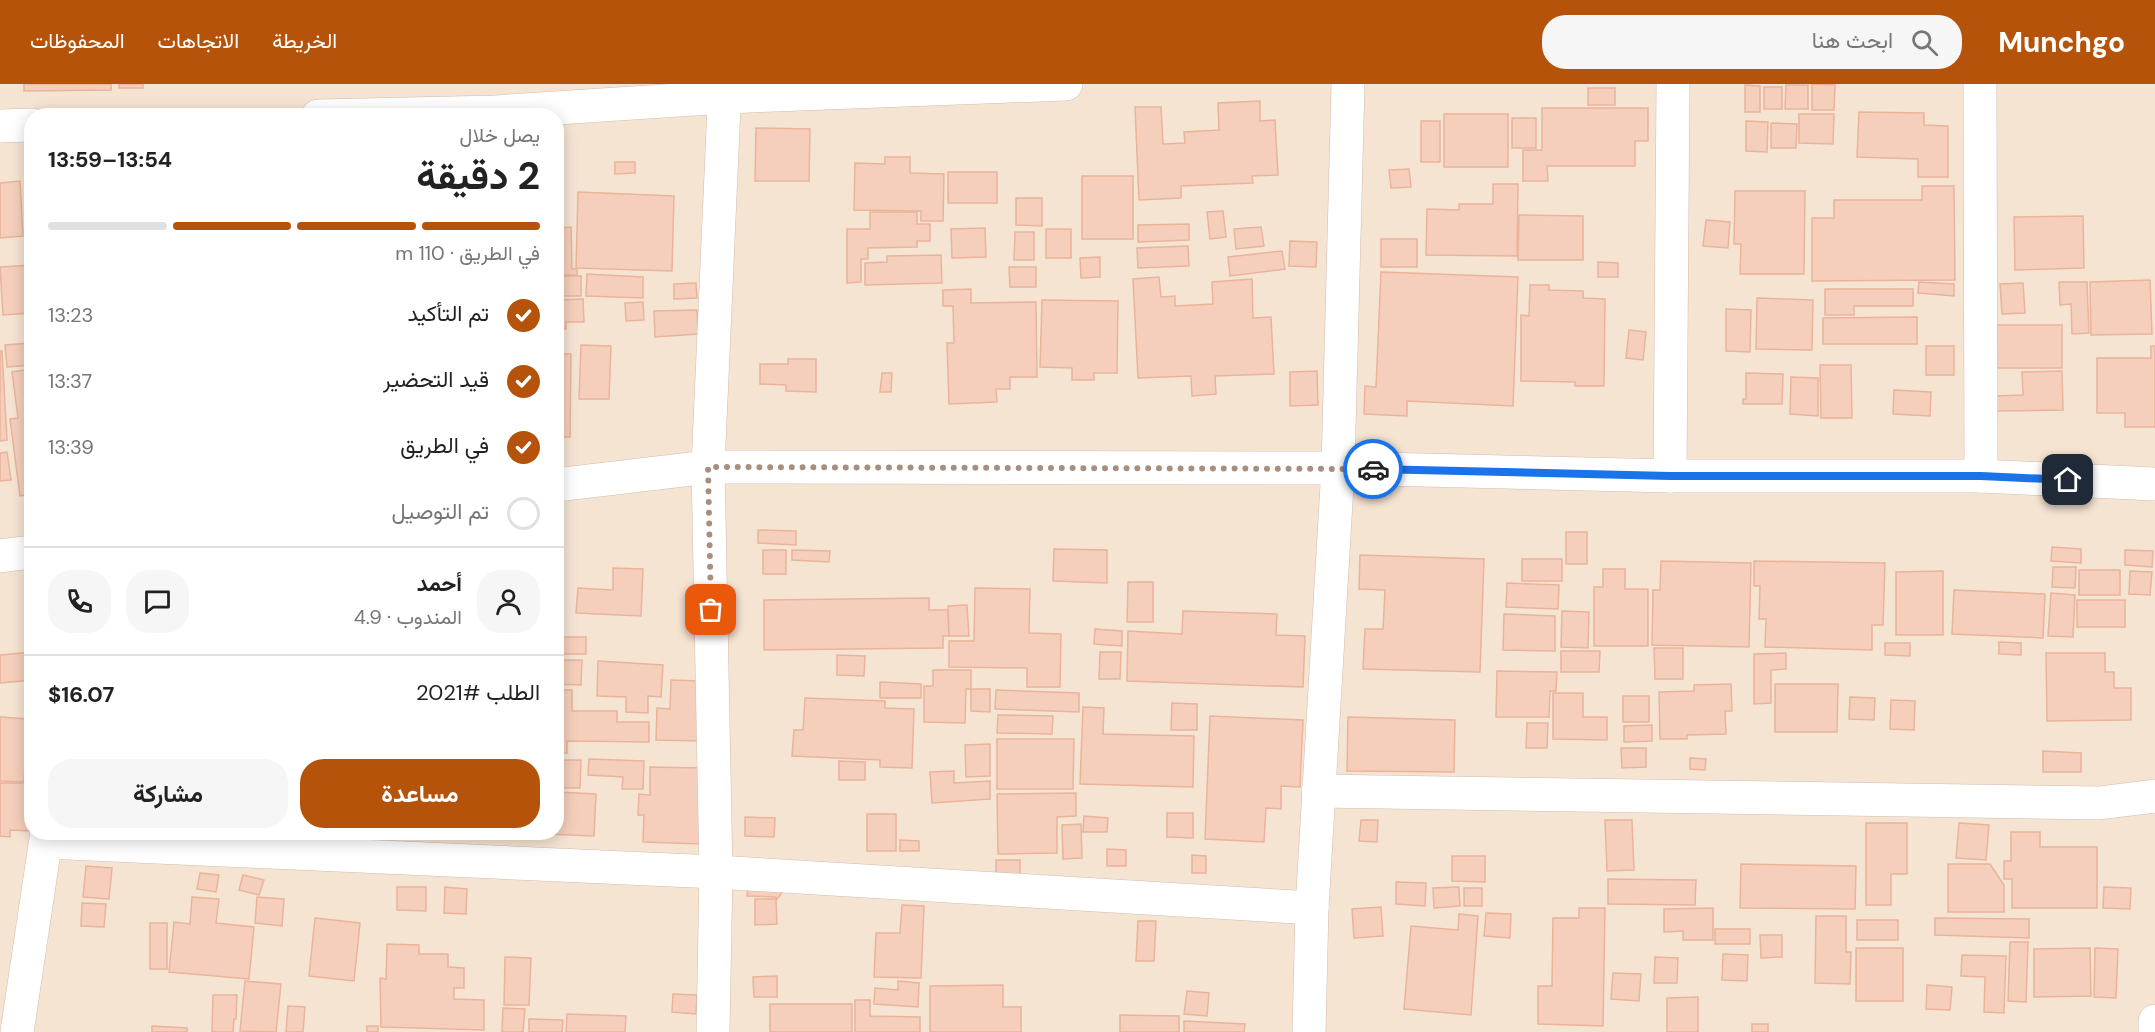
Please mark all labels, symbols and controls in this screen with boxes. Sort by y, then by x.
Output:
search box [1542,15,1962,69]
text: Munchgo [1998,24,2125,61]
text: ابحث هنا [1812,26,1893,55]
icon: search [1908,26,1941,59]
text: المحفوظات [30,27,125,55]
text: الاتجاهات [158,27,239,55]
text: الخريطة [272,27,337,55]
text: يصل خلال [460,122,540,148]
text: 13:54–13:59 [48,145,172,174]
text: 2 دقيقة [416,150,540,201]
text: في الطريق · 110 m [395,240,540,266]
text: تم التأكيد [407,299,489,328]
icon: check [507,299,540,332]
text: 13:23 [48,302,93,328]
text: قيد التحضير [383,365,489,394]
icon: check [507,365,540,398]
text: 13:37 [48,368,92,394]
text: في الطريق [400,431,489,460]
icon: check [507,431,540,464]
text: 13:39 [48,434,94,460]
courier [1343,439,1403,499]
icon: car [1357,453,1390,486]
pin [2042,454,2093,505]
icon: home [2051,463,2084,496]
text: تم التوصيل [391,497,489,526]
text: أحمد [417,569,462,598]
button: phone [48,570,111,633]
button: chat [126,570,189,633]
button: person [477,570,540,633]
pin [685,584,736,635]
icon: bag [694,593,727,626]
text: المندوب · 4.9 [354,604,462,630]
text: الطلب #2021 [416,678,540,707]
text: $16.07 [48,680,114,709]
button: مشاركة [48,759,288,828]
button: مساعدة [300,759,540,828]

